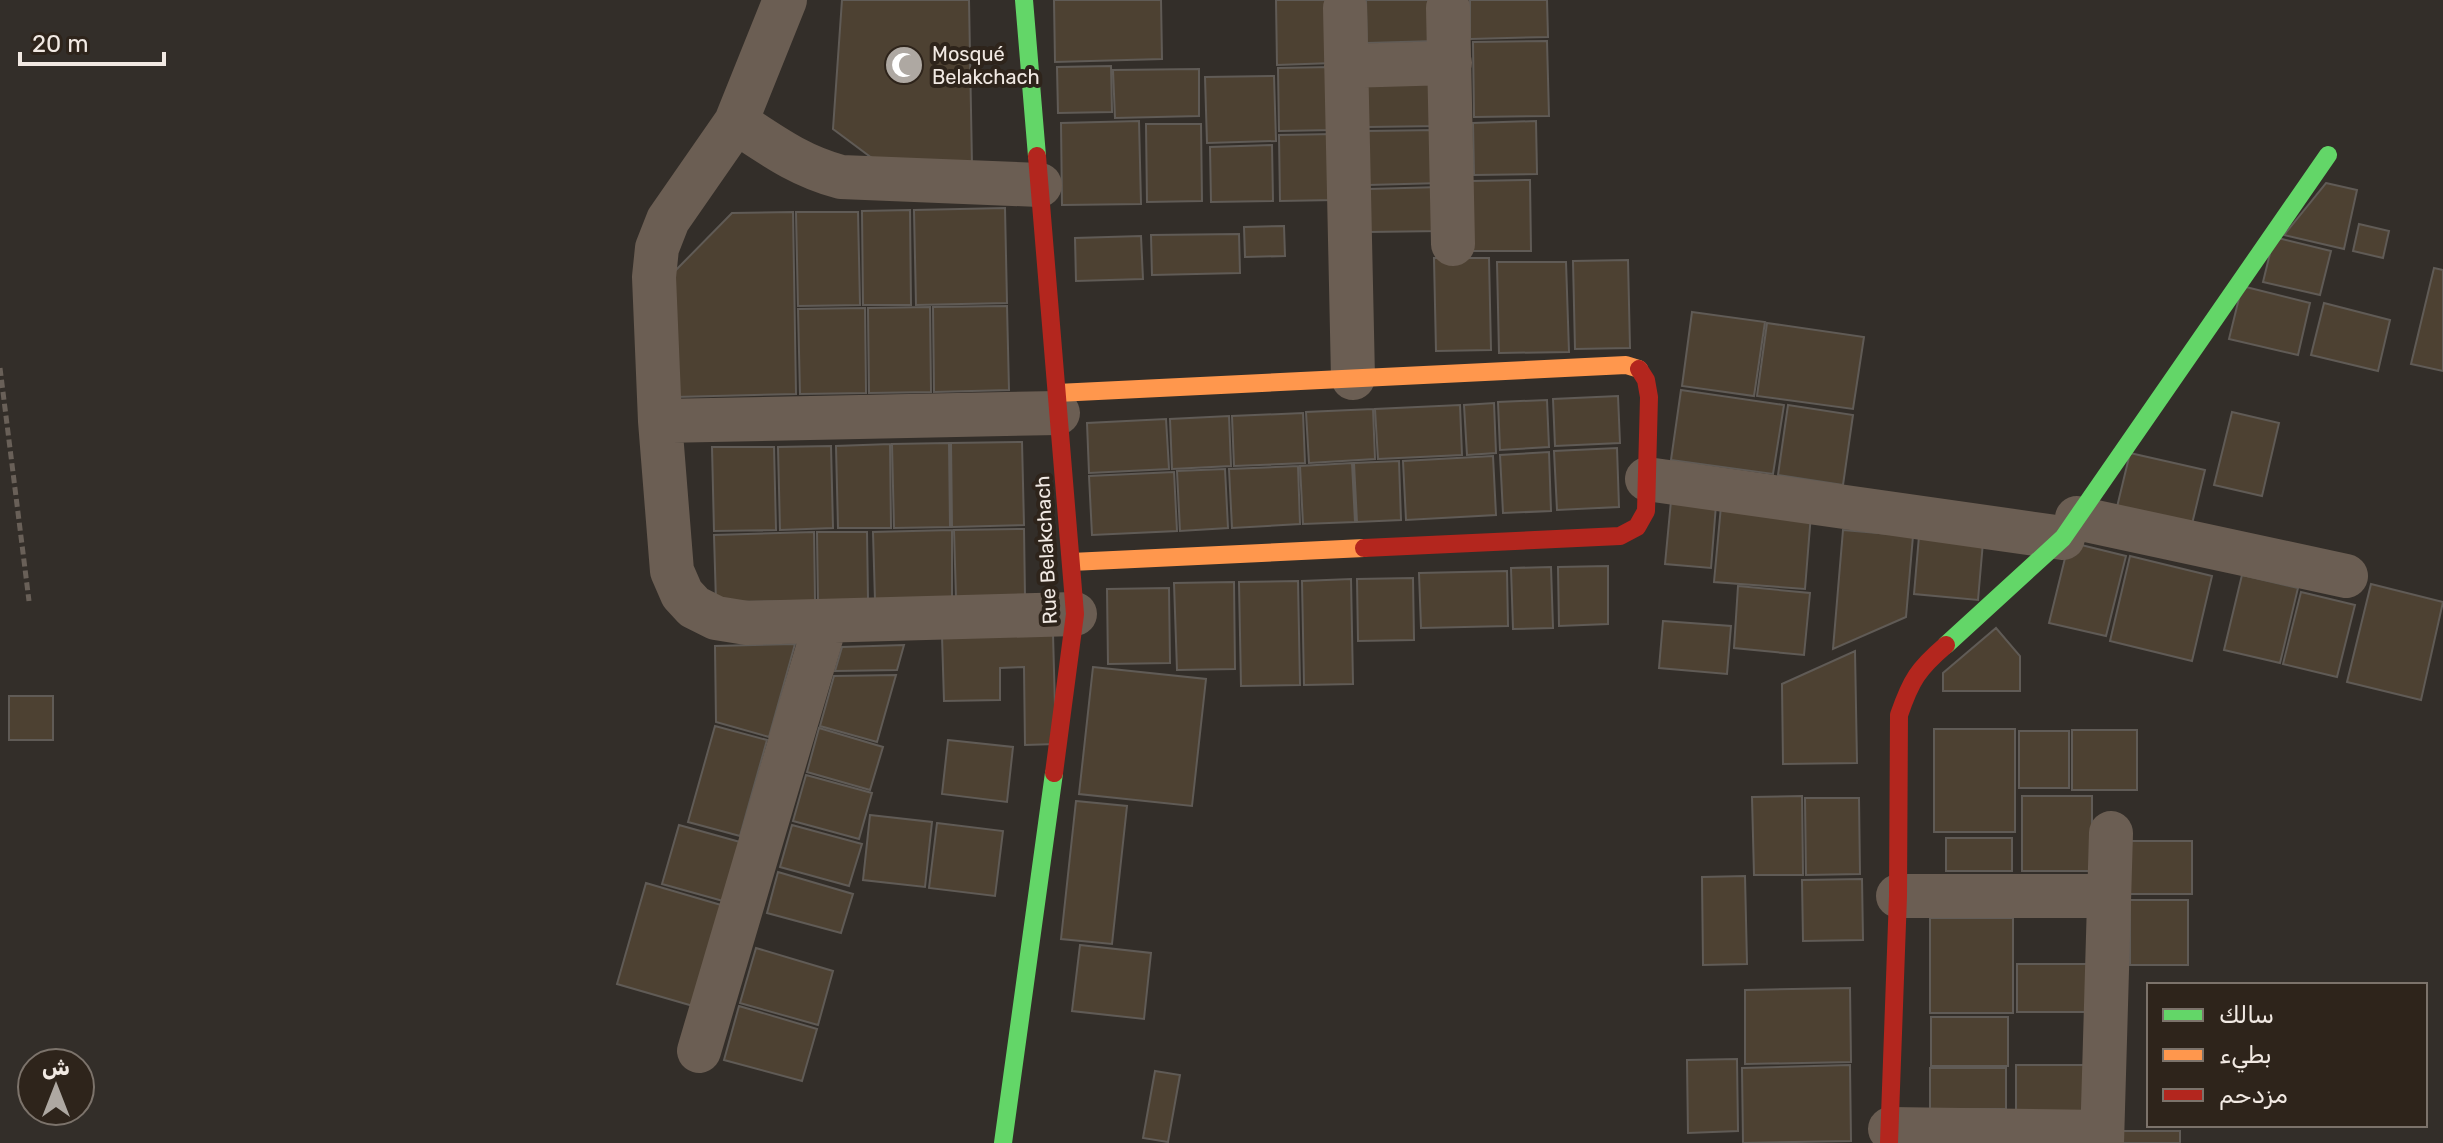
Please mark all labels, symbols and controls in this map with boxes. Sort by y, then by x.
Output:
scale bar [20,16,164,66]
text: 20 m [32,30,89,58]
place label: Mosqué Belakchach [932,42,1040,89]
mosque icon: Mosqué Belakchach [883,44,925,86]
street label: Rue Belakchach [1030,475,1062,625]
legend [2147,983,2427,1127]
text: سالك [2219,1001,2274,1029]
text: بطيء [2219,1041,2272,1073]
north arrow [16,1047,96,1127]
text: ش [42,1054,70,1081]
text: مزدحم [2219,1081,2288,1110]

